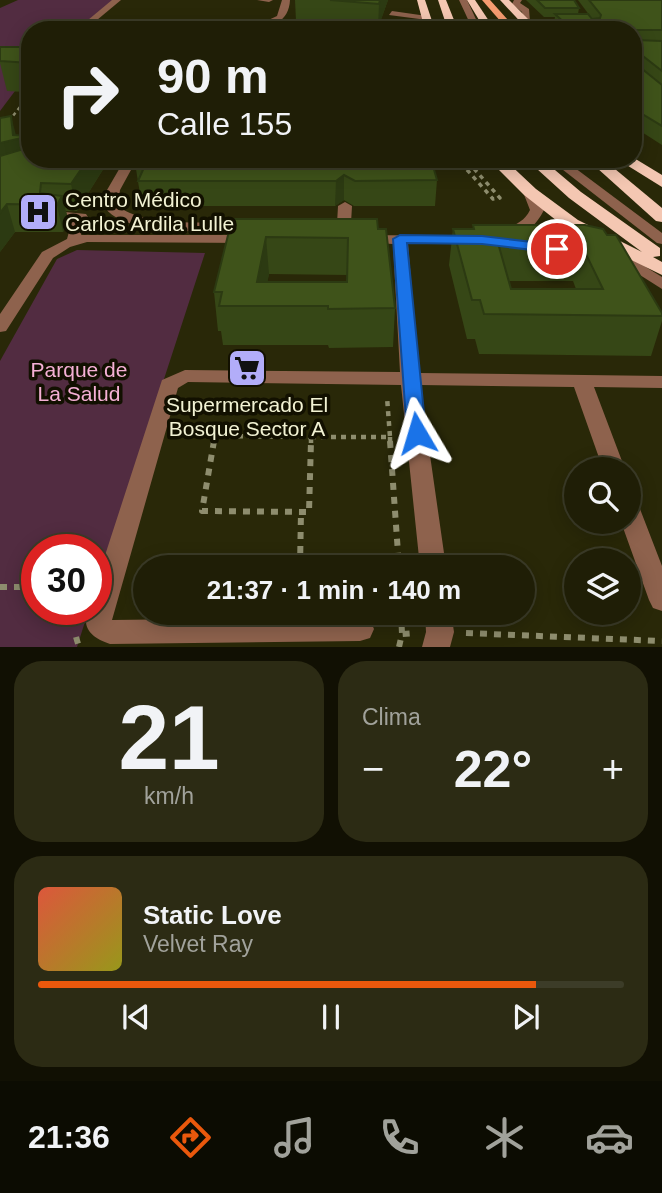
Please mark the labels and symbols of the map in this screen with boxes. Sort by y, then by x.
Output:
place label: Centro Médico Carlos Ardila Lulle [65,188,234,235]
hospital icon: Centro Médico Carlos Ardila Lulle [17,191,59,233]
pin [527,219,587,279]
supermarket icon: Supermercado El Bosque Sector A [226,347,268,389]
park label: Parque de La Salud [31,358,127,405]
place label: Supermercado El Bosque Sector A [166,393,328,440]
position arrow [380,396,454,470]
speed limit sign: 30 [21,534,112,625]

